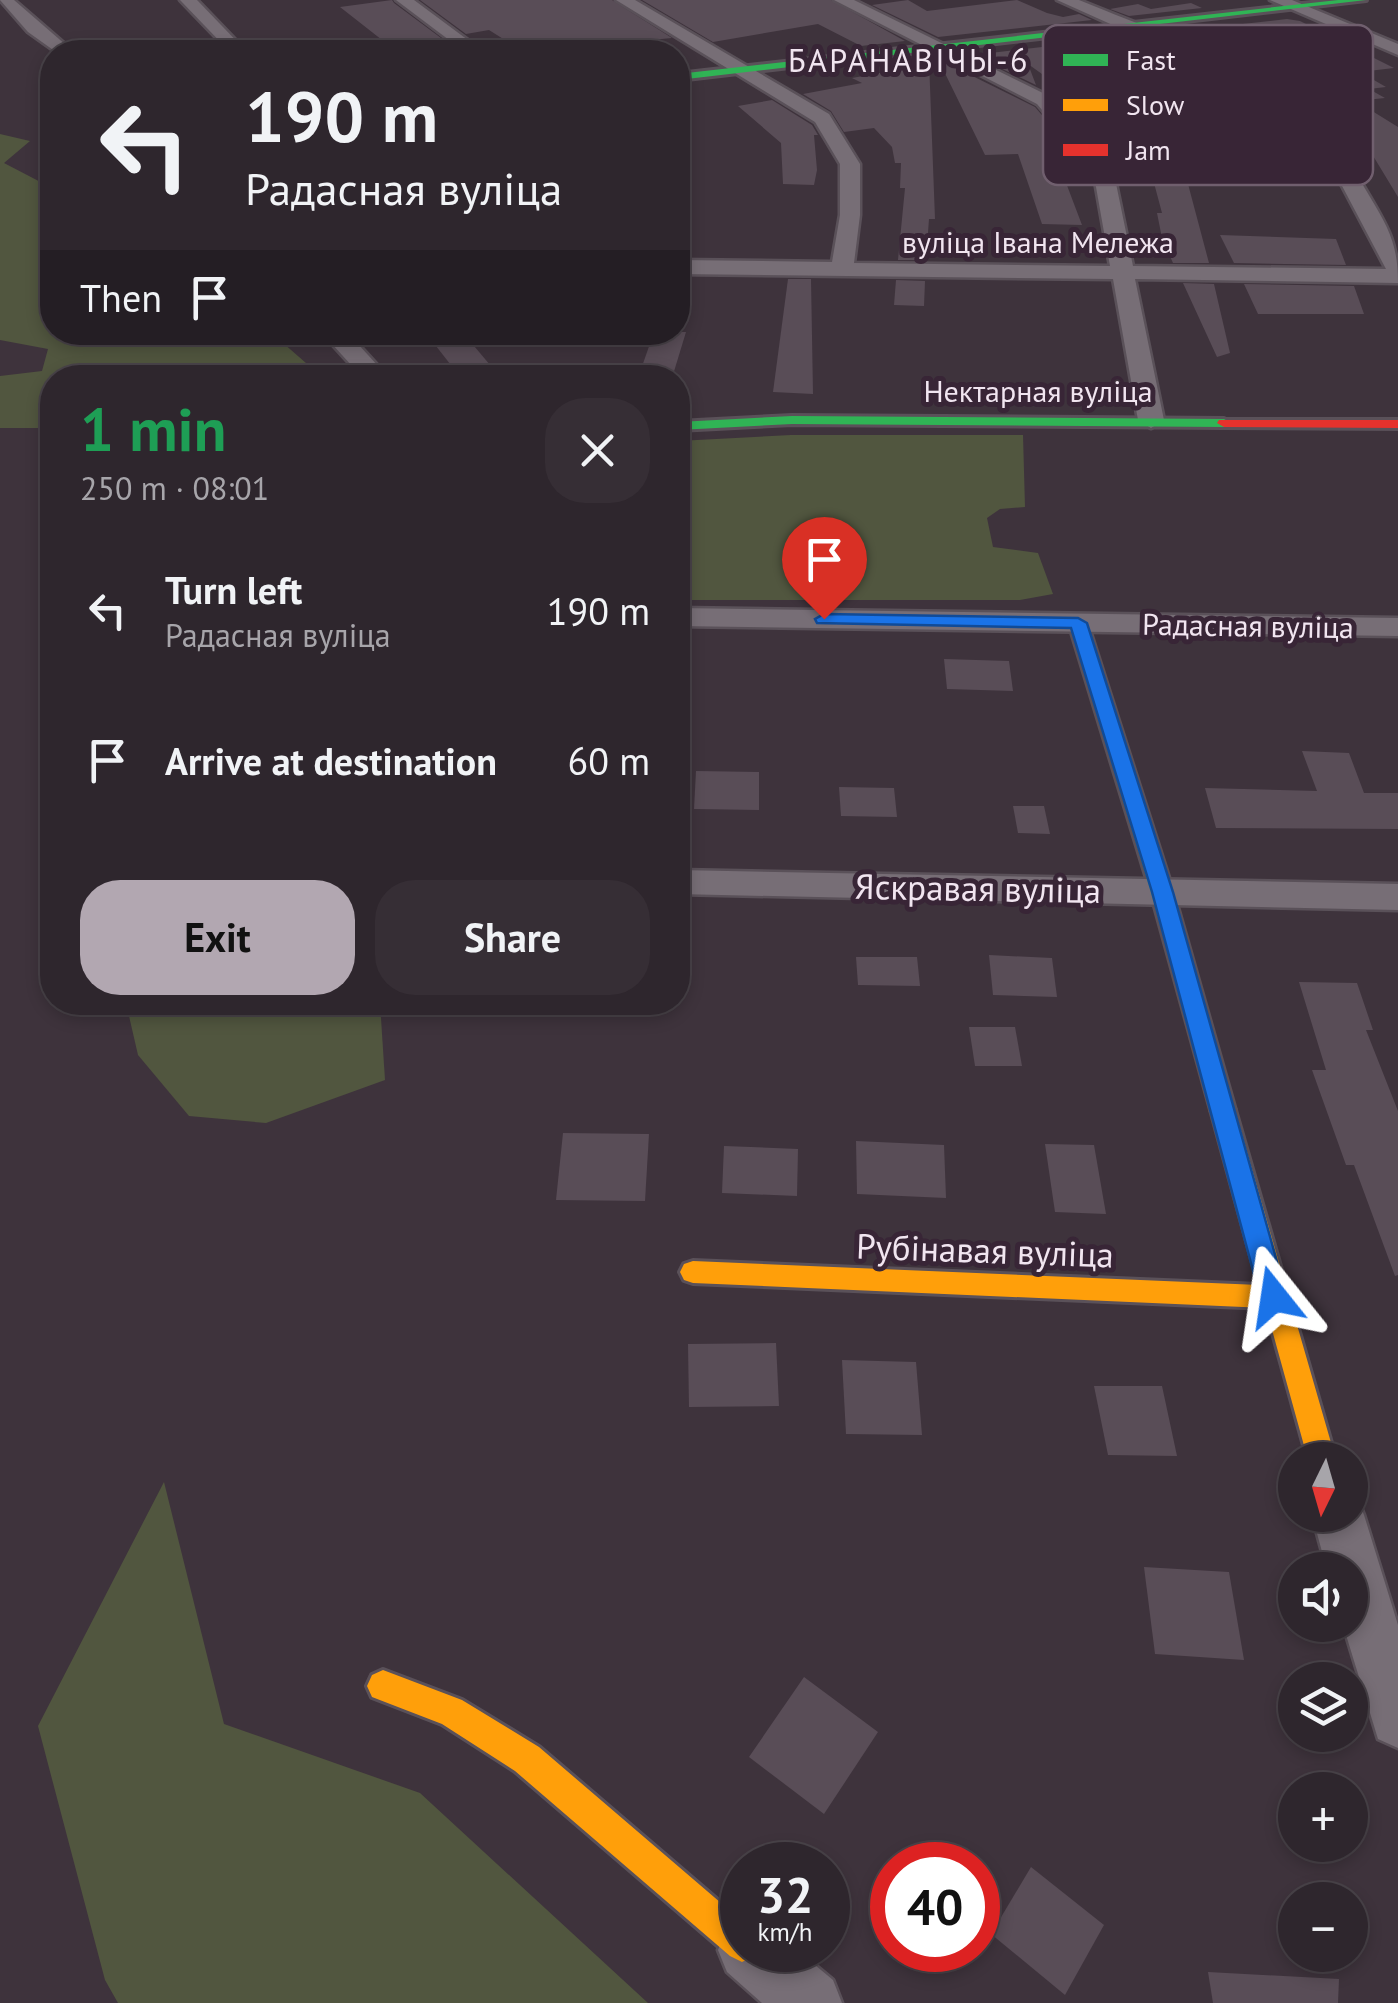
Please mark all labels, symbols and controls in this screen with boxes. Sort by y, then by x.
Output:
legend [1043,25,1373,185]
district label: БАРАНАВІЧЫ-6 [788,39,1030,81]
text: Fast [1126,41,1176,78]
text: 190 m [245,71,438,161]
icon: left [80,80,210,210]
text: Slow [1126,86,1185,123]
text: Jam [1125,131,1171,168]
text: Радасная вуліца [245,159,562,217]
street label: вуліца Івана Мележа [902,222,1174,261]
icon: arrive [182,270,237,325]
text: Then [80,273,162,322]
street label: Нектарная вуліца [923,371,1153,410]
text: 1 min [80,390,226,468]
button: close [545,398,650,503]
text: 250 m · 08:01 [80,467,269,509]
pin [782,517,867,620]
icon: arrive [797,532,852,587]
text: Turn left [165,565,302,614]
icon: left [80,583,135,638]
text: 190 m [547,586,650,635]
street label: Радасная вуліца [1142,604,1354,646]
text: Радасная вуліца [165,614,391,656]
icon: arrive [80,733,135,788]
text: Arrive at destination [165,736,497,785]
text: 60 m [568,736,650,785]
street label: Яскравая вуліца [854,863,1102,913]
button: Exit [80,880,355,995]
button: Share [375,880,650,995]
street label: Рубінавая вуліца [855,1223,1115,1277]
position arrow [1222,1245,1326,1349]
north arrow [1278,1442,1368,1532]
map controls [1278,1442,1368,1972]
button: sound [1278,1552,1368,1642]
button: layers [1278,1662,1368,1752]
button: + [1278,1772,1368,1862]
speed limit sign: 40 [870,1842,1000,1972]
text: 32 [757,1862,813,1927]
button: − [1278,1882,1368,1972]
text: km/h [758,1916,812,1948]

